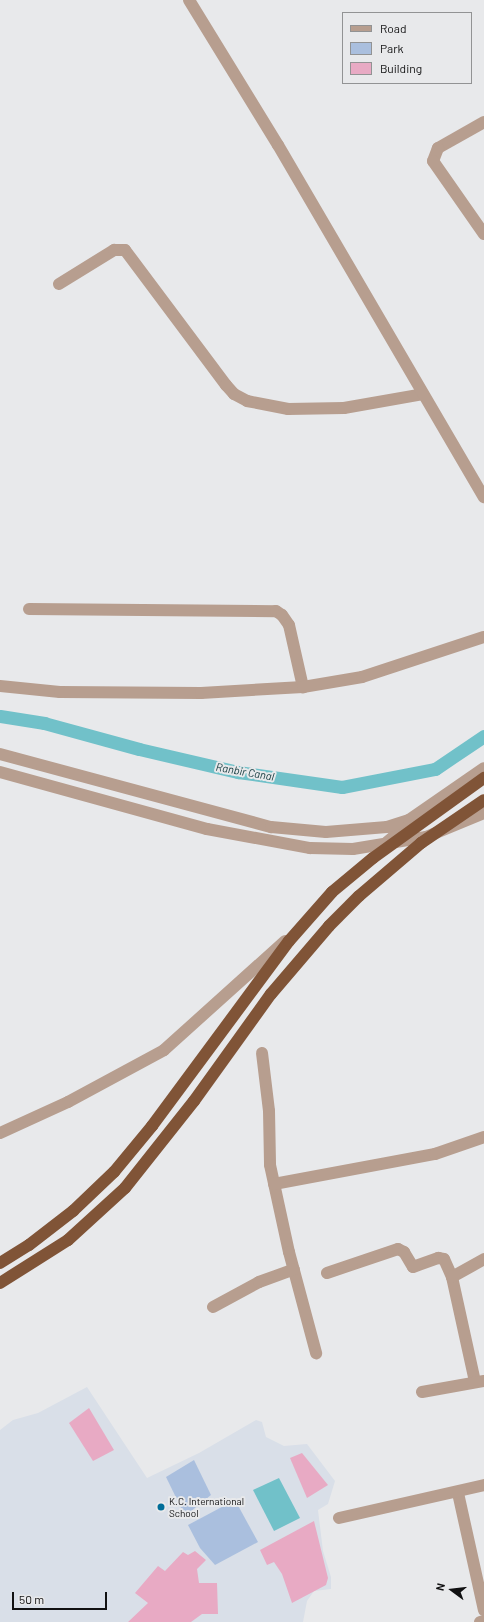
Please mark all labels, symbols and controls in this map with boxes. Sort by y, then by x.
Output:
legend [342,12,472,84]
text: Road [380,21,407,35]
text: Park [380,41,404,55]
text: Building [380,61,422,75]
water label: Ranbir Canal [215,760,275,784]
place label: K.C. International School [169,1495,244,1518]
marker: K.C. International School [156,1502,166,1512]
north arrow [432,1570,472,1610]
text: N [433,1582,447,1592]
scale bar [14,1584,109,1610]
text: 50 m [19,1592,44,1606]

